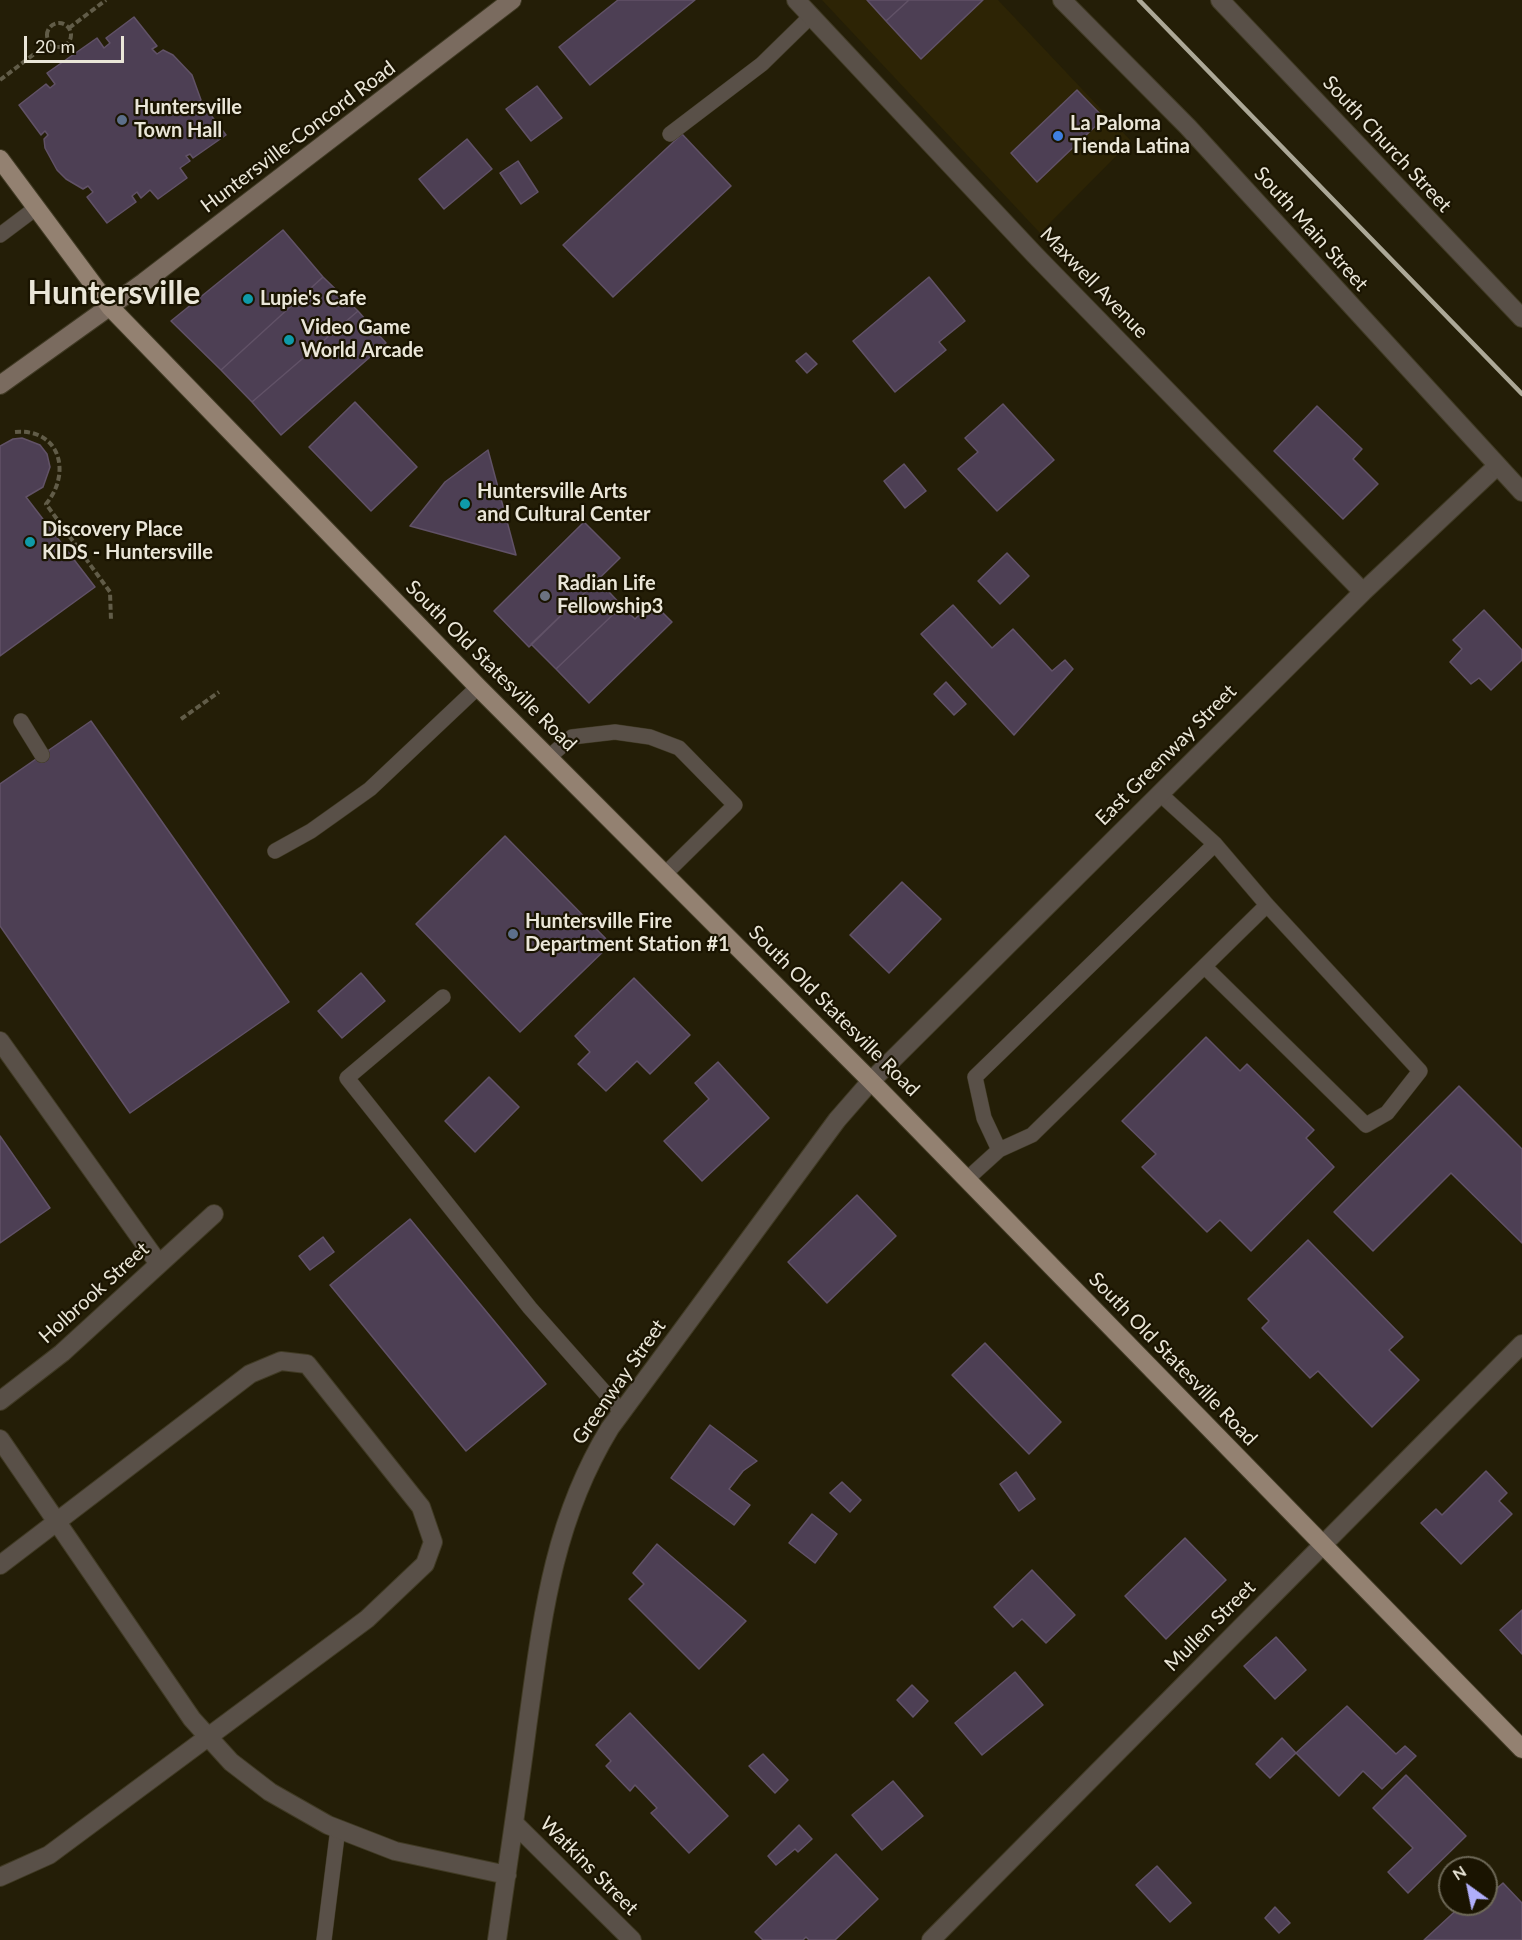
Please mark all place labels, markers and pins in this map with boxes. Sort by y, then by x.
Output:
place label: Huntersville Town Hall [134,96,242,143]
place label: La Paloma Tienda Latina [1070,112,1190,159]
marker: Huntersville Town Hall [115,113,129,127]
marker: La Paloma Tienda Latina [1051,129,1065,143]
place label: Lupie's Cafe [260,287,366,311]
marker: Lupie's Cafe [241,292,255,306]
place label: Video Game World Arcade [301,316,424,363]
marker: Video Game World Arcade [282,333,296,347]
place label: Huntersville Arts and Cultural Center [477,480,650,527]
marker: Huntersville Arts and Cultural Center [458,497,472,511]
place label: Discovery Place KIDS - Huntersville [42,518,213,565]
marker: Discovery Place KIDS - Huntersville [23,535,37,549]
place label: Radian Life Fellowship3 [557,572,663,619]
marker: Radian Life Fellowship3 [538,589,552,603]
place label: Huntersville Fire Department Station #1 [525,910,730,957]
marker: Huntersville Fire Department Station #1 [506,927,520,941]

